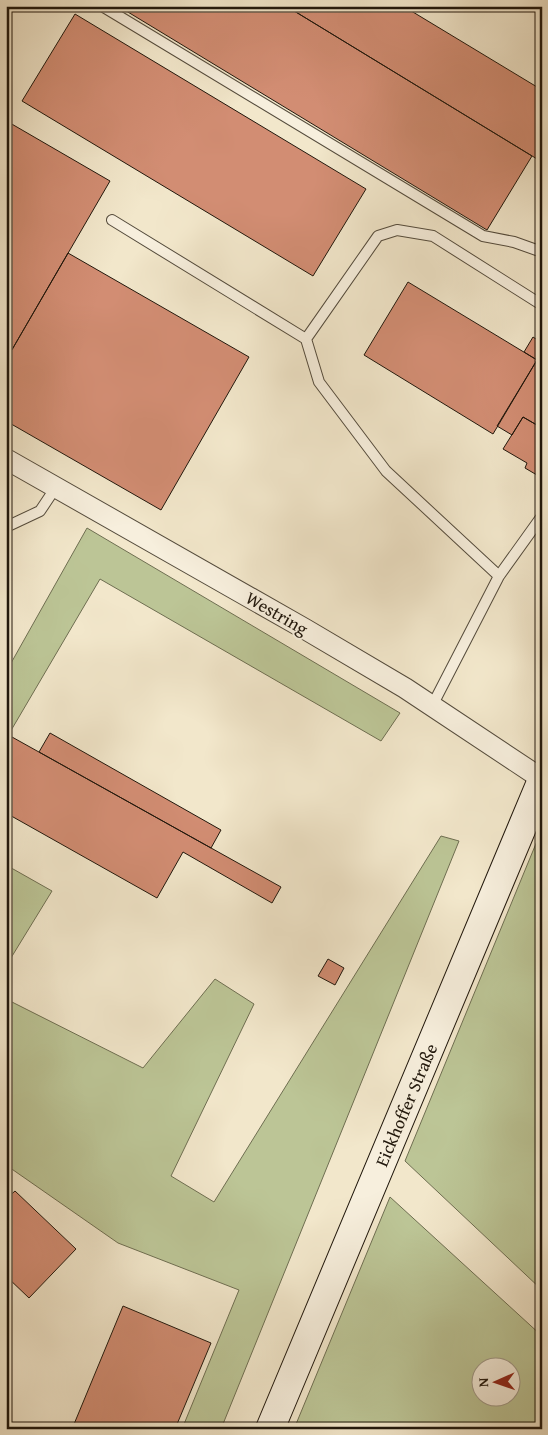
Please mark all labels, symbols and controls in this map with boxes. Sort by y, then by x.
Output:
street label: Westring [241,584,313,642]
street label: Eickhoffer Straße [368,1039,444,1171]
north arrow [470,1358,520,1408]
text: N [473,1377,493,1387]

